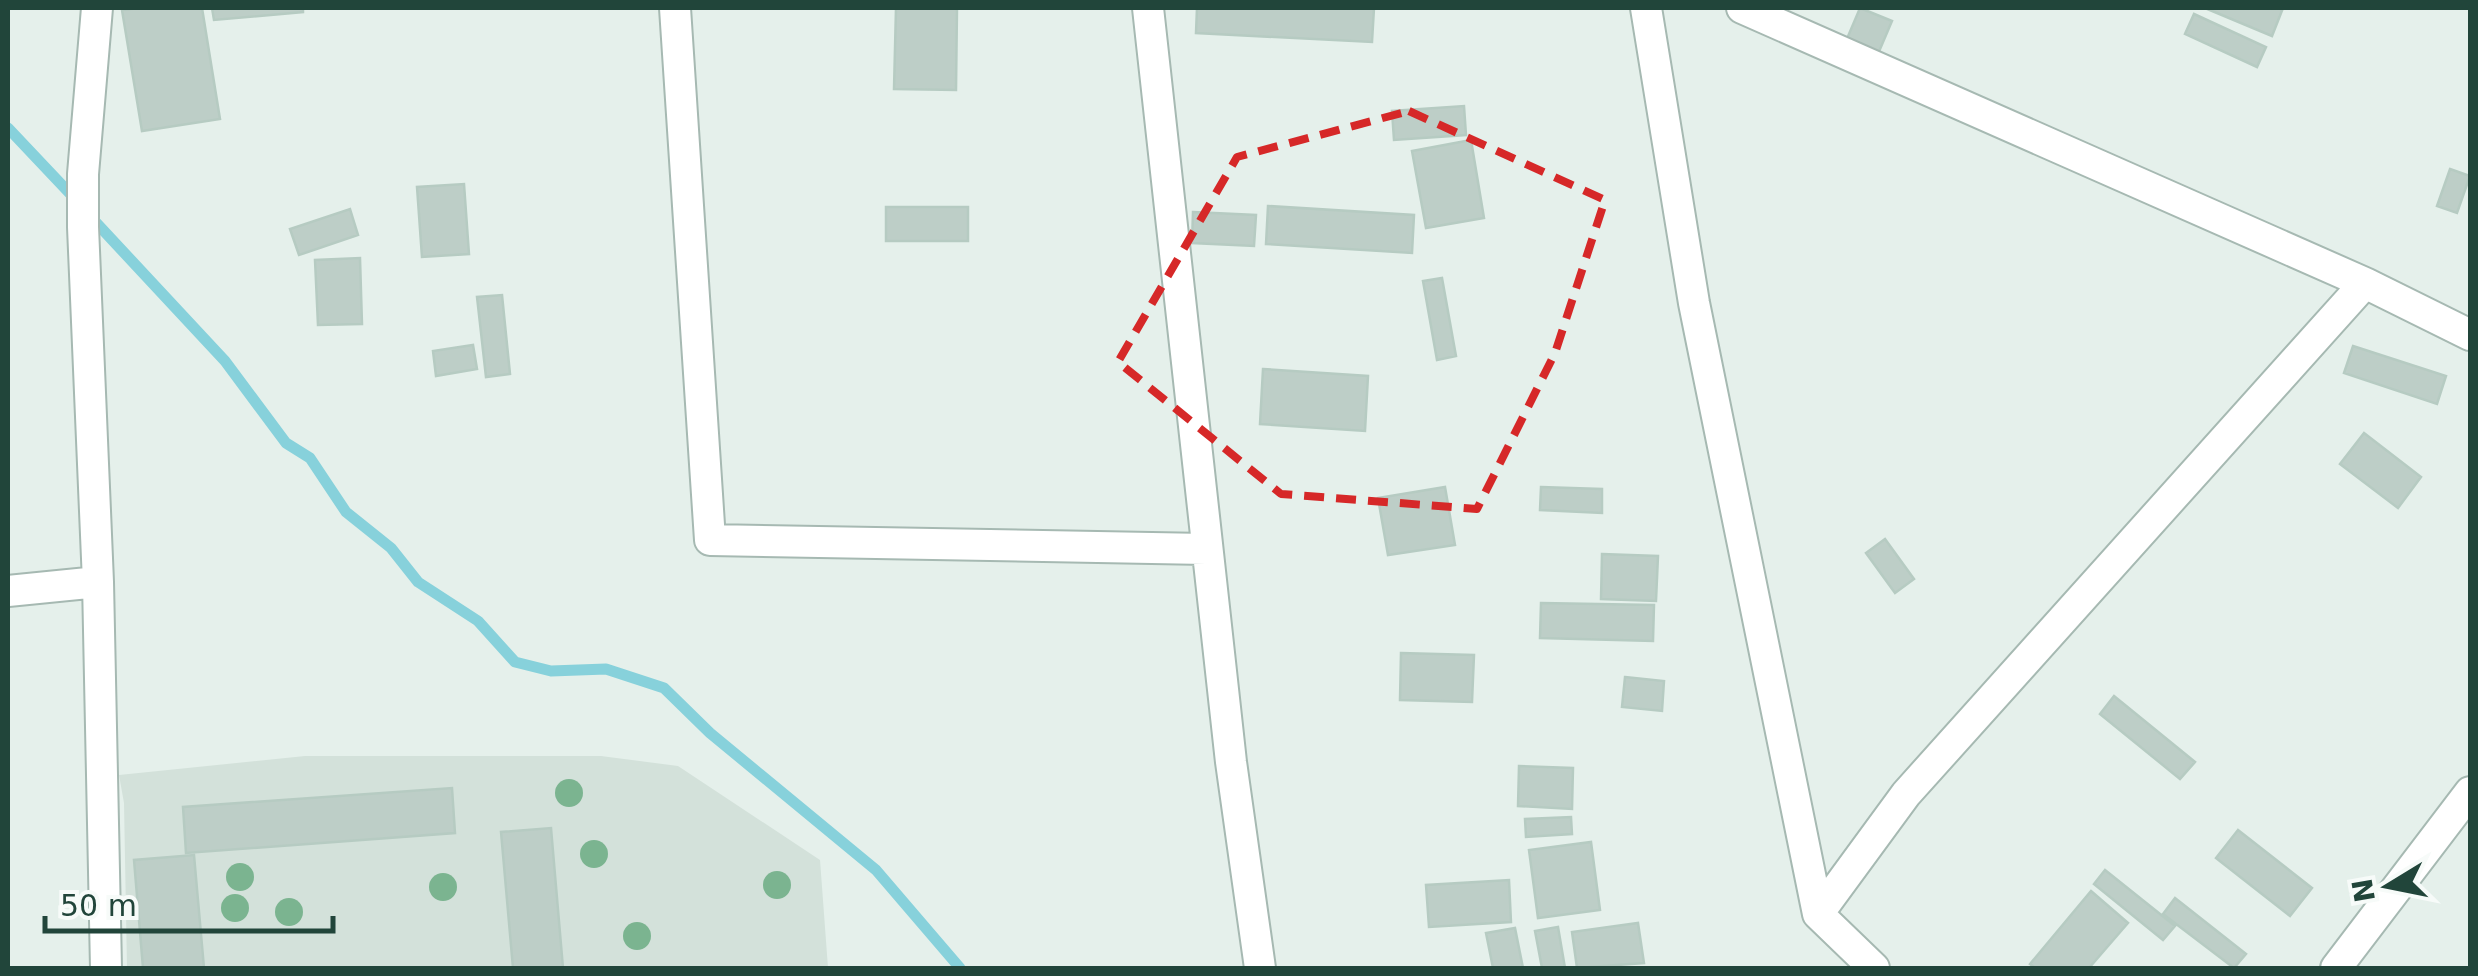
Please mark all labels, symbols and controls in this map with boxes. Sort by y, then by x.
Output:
north arrow [2338,836,2438,936]
scale bar [45,871,332,933]
text: N [2346,876,2382,905]
text: 50 m [60,888,137,923]

